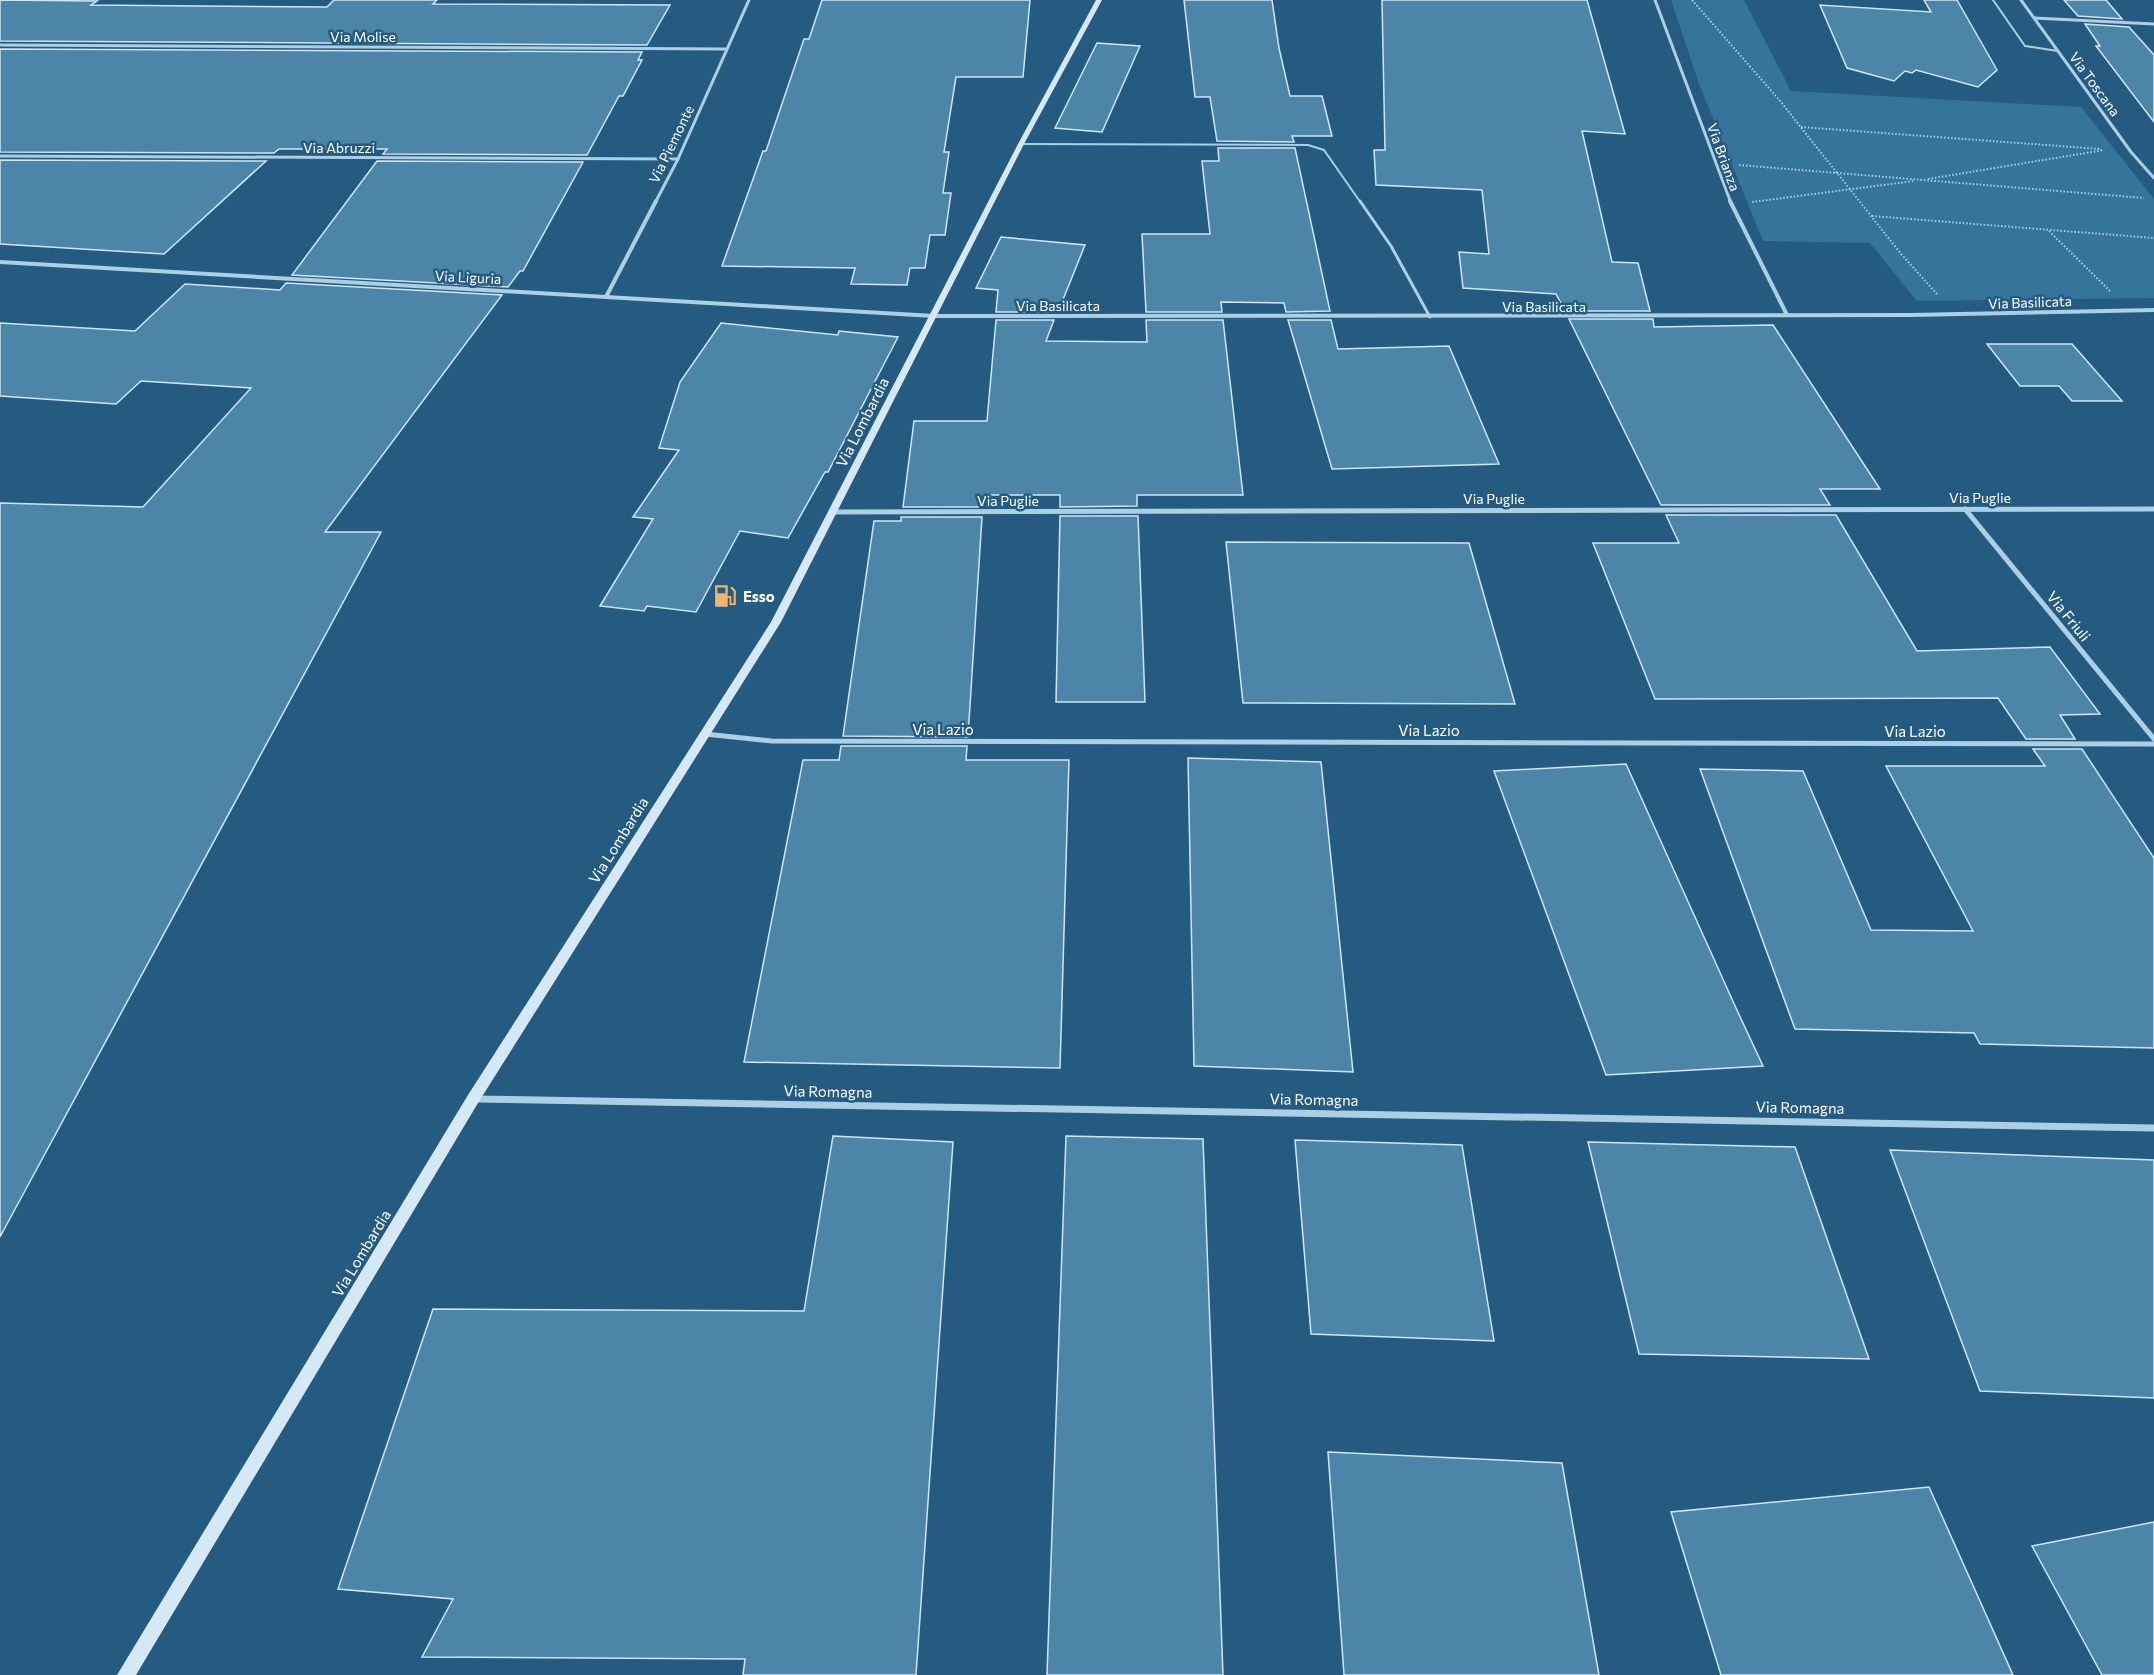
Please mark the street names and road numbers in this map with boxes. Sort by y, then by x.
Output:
street label: Via Molise [330,28,396,45]
street label: Via Toscana [2066,49,2124,119]
street label: Via Piemonte [645,102,697,186]
street label: Via Brianza [1704,121,1744,193]
street label: Via Abruzzi [303,139,375,156]
street label: Via Liguria [434,267,502,287]
street label: Via Basilicata [1988,292,2072,312]
street label: Via Basilicata [1016,297,1100,314]
street label: Via Basilicata [1502,298,1586,315]
street label: Via Lombardia [832,374,892,470]
street label: Via Puglie [1949,489,2011,506]
street label: Via Puglie [1463,490,1525,507]
street label: Via Puglie [977,492,1039,509]
street label: Via Friuli [2043,587,2095,645]
street label: Via Lazio [912,720,974,738]
street label: Via Lazio [1398,721,1460,739]
street label: Via Lazio [1884,722,1946,740]
street label: Via Lombardia [584,794,652,886]
street label: Via Romagna [783,1081,873,1101]
street label: Via Romagna [1269,1089,1359,1109]
street label: Via Romagna [1755,1097,1845,1117]
street label: Via Lombardia [328,1206,394,1300]

